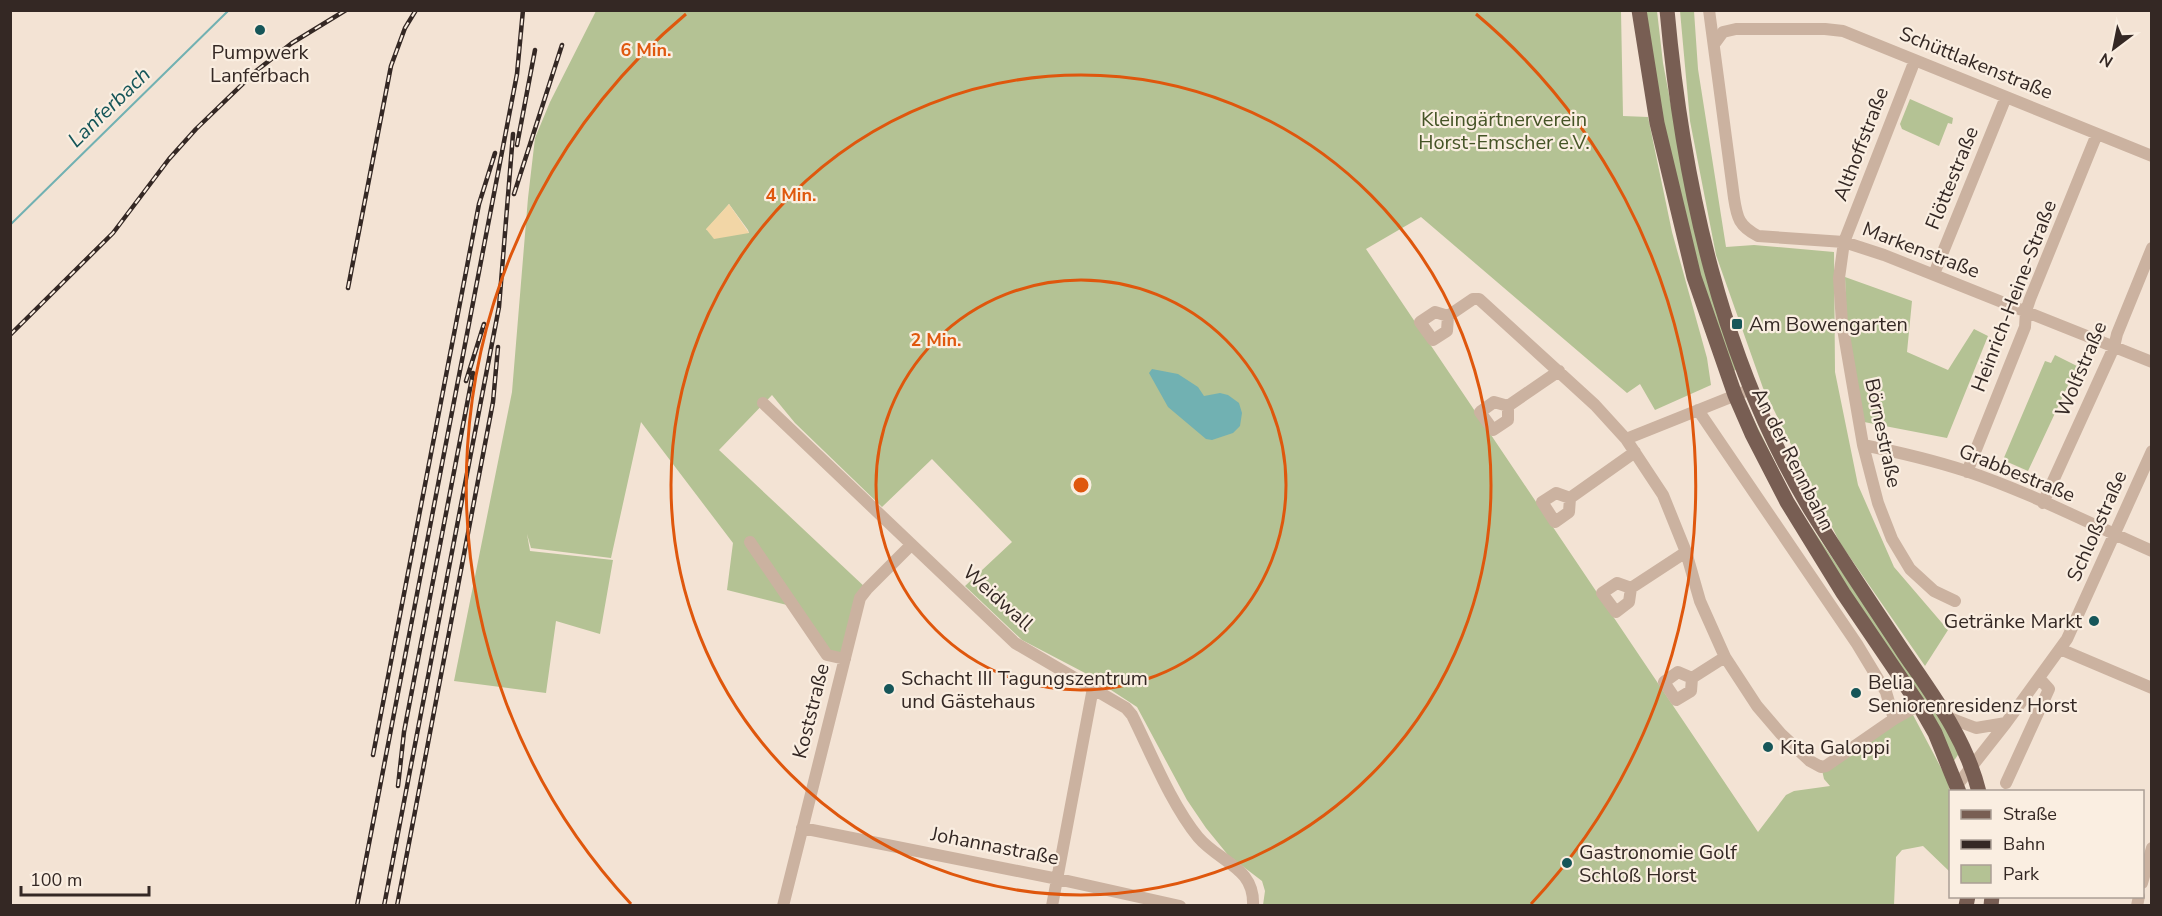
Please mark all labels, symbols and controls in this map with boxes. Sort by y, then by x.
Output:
north arrow [2084,18,2144,78]
street label: Schüttlakenstraße [1895,20,2057,106]
marker: Pumpwerk Lanferbach [253,23,267,37]
text: 6 Min. [621,38,671,62]
place label: Pumpwerk Lanferbach [210,39,310,89]
text: N [2096,47,2117,72]
water label: Lanferbach [62,61,156,153]
street label: Althoffstraße [1827,83,1895,205]
park label: Kleingärtnerverein Horst-Emscher e.V. [1418,106,1590,156]
street label: Flöttestraße [1919,122,1985,234]
text: 4 Min. [766,183,816,207]
street label: Heinrich-Heine-Straße [1965,196,2063,396]
street label: Markenstraße [1858,215,1984,285]
place label: Am Bowengarten [1749,311,1908,338]
marker: Am Bowengarten [1730,317,1744,331]
street label: Wolfstraße [2049,317,2113,421]
text: 2 Min. [911,328,961,352]
street label: Börnestraße [1858,376,1908,490]
street label: An der Rennbahn [1745,383,1841,535]
street label: Grabbestraße [1955,437,2079,509]
street label: Schloßstraße [2060,466,2134,586]
centre of rings [1071,475,1091,495]
street label: Weidwall [957,559,1039,637]
place label: Getränke Markt [1944,608,2083,635]
marker: Getränke Markt [2087,614,2101,628]
street label: Koststraße [786,661,836,761]
place label: Schacht III Tagungszentrum und Gästehaus [901,665,1148,715]
place label: Belia Seniorenresidenz Horst [1868,669,2078,719]
marker: Schacht III Tagungszentrum und Gästehaus [882,682,896,696]
marker: Belia Seniorenresidenz Horst [1849,686,1863,700]
place label: Kita Galoppi [1780,734,1890,761]
marker: Kita Galoppi [1761,740,1775,754]
legend [1949,790,2144,898]
text: Straße [2003,802,2057,826]
street label: Johannastraße [928,820,1061,872]
text: Bahn [2003,832,2045,856]
place label: Gastronomie Golf Schloß Horst [1579,839,1737,889]
marker: Gastronomie Golf Schloß Horst [1560,856,1574,870]
scale bar [21,859,148,897]
text: Park [2003,862,2040,886]
text: 100 m [30,868,82,892]

